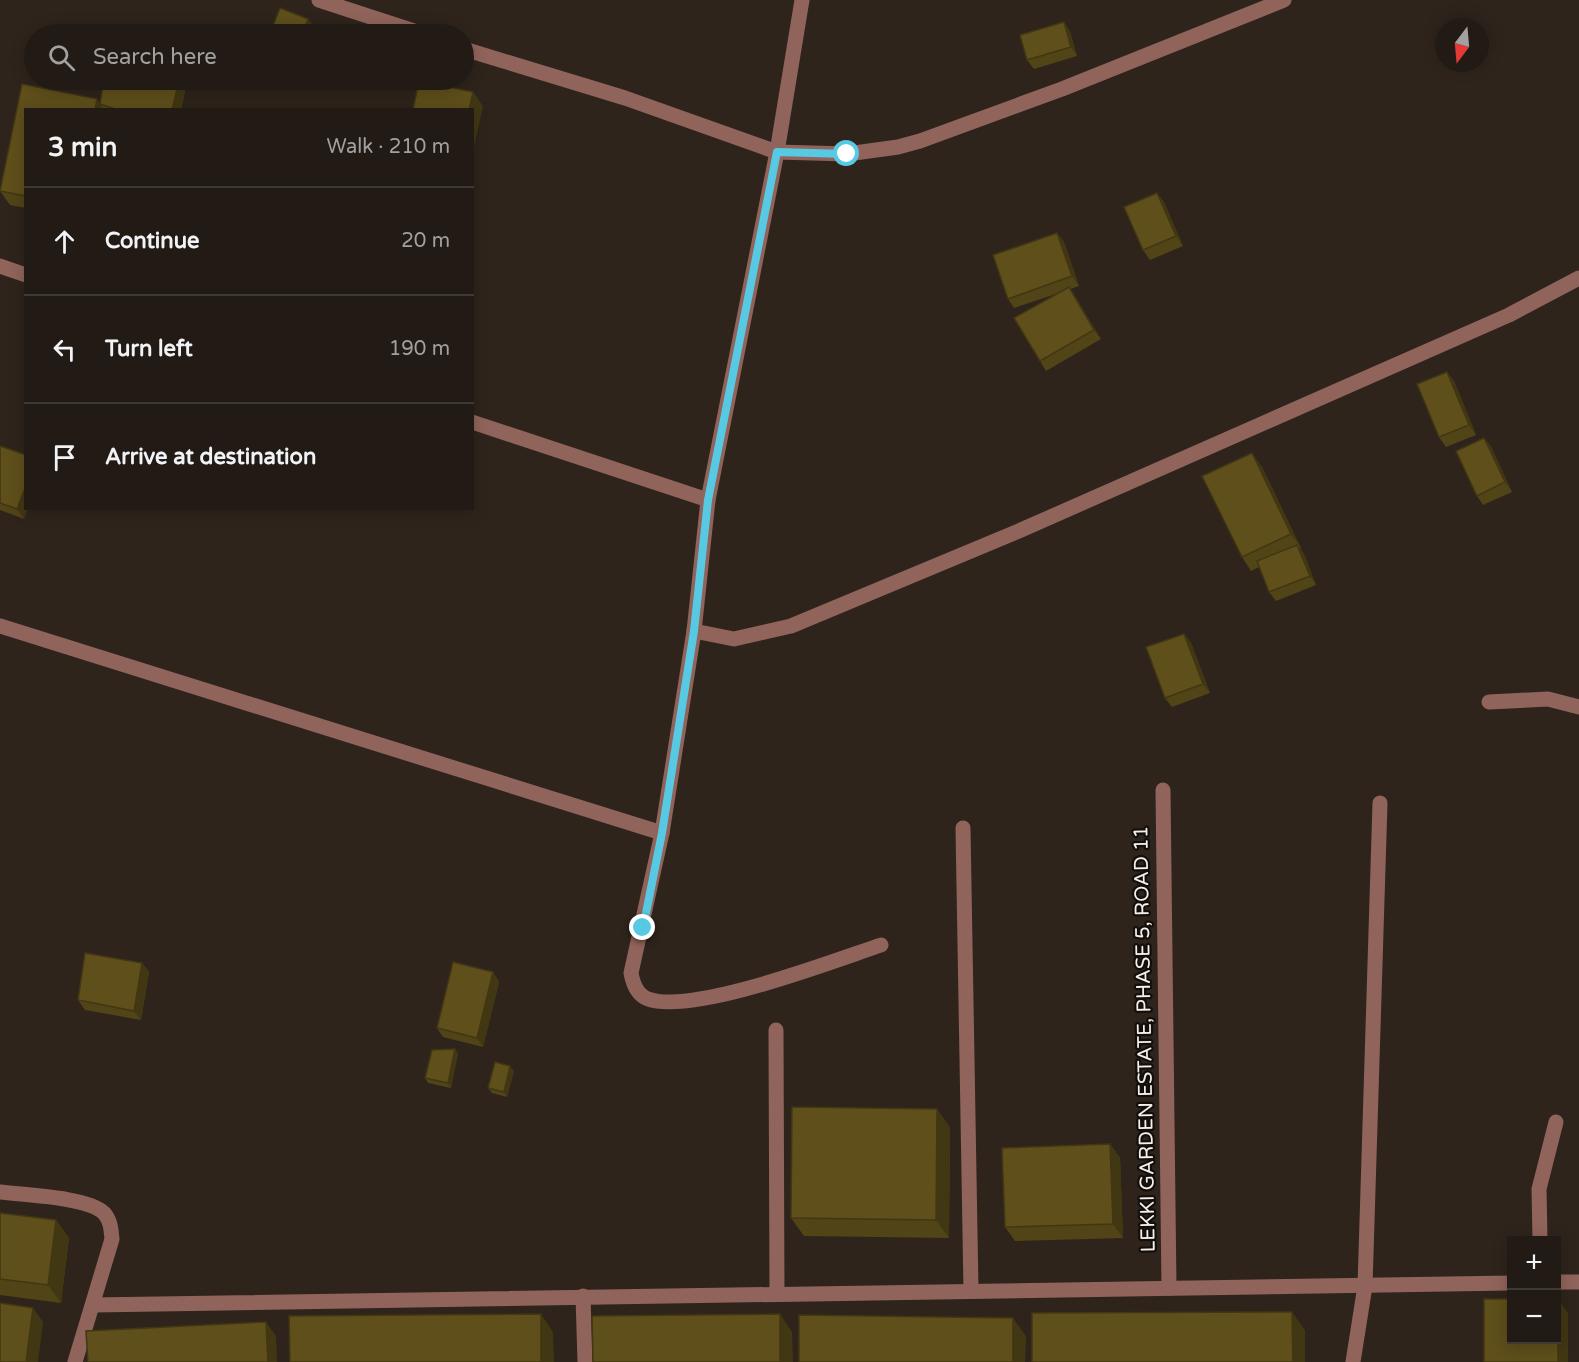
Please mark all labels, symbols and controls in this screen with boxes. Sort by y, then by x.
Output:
north arrow [1435,18,1489,72]
search box [24,24,474,90]
icon: search [45,41,78,74]
text: Search here [93,44,217,70]
text: 3 min [48,132,117,163]
text: Walk · 210 m [327,135,450,159]
route start [833,140,859,166]
icon: ahead [48,225,81,258]
text: Continue [105,228,200,254]
text: 20 m [401,229,450,253]
icon: left [48,333,81,366]
text: Turn left [105,336,193,362]
text: 190 m [389,337,450,361]
icon: arrive [48,441,81,474]
text: Arrive at destination [105,444,316,470]
street label: LEKKI GARDEN ESTATE, PHASE 5, ROAD 11 [1129,826,1161,1252]
route end [629,914,655,940]
map controls [1507,1236,1561,1344]
button: + [1507,1236,1561,1290]
button: − [1507,1290,1561,1344]

